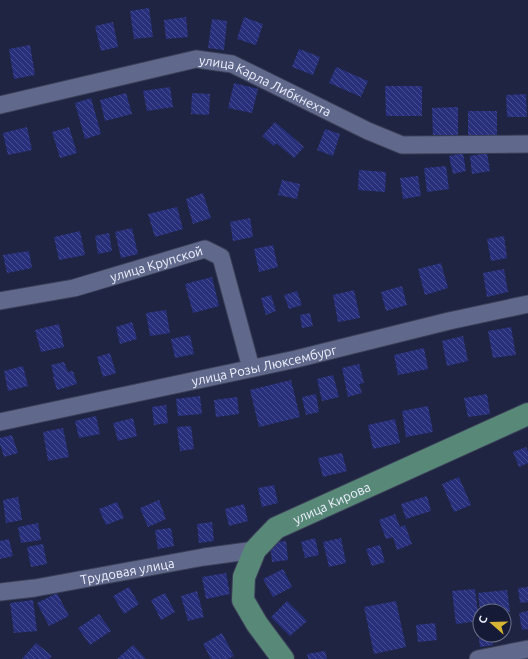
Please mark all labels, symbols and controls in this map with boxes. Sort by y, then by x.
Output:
street label: улица Карла Либкнехта [198,53,334,119]
street label: улица Крупской [108,243,204,284]
street label: улица Розы Люксембург [190,342,339,388]
street label: улица Кирова [291,479,372,526]
street label: Трудовая улица [79,556,175,587]
north arrow [472,603,512,643]
text: С [476,614,489,625]

